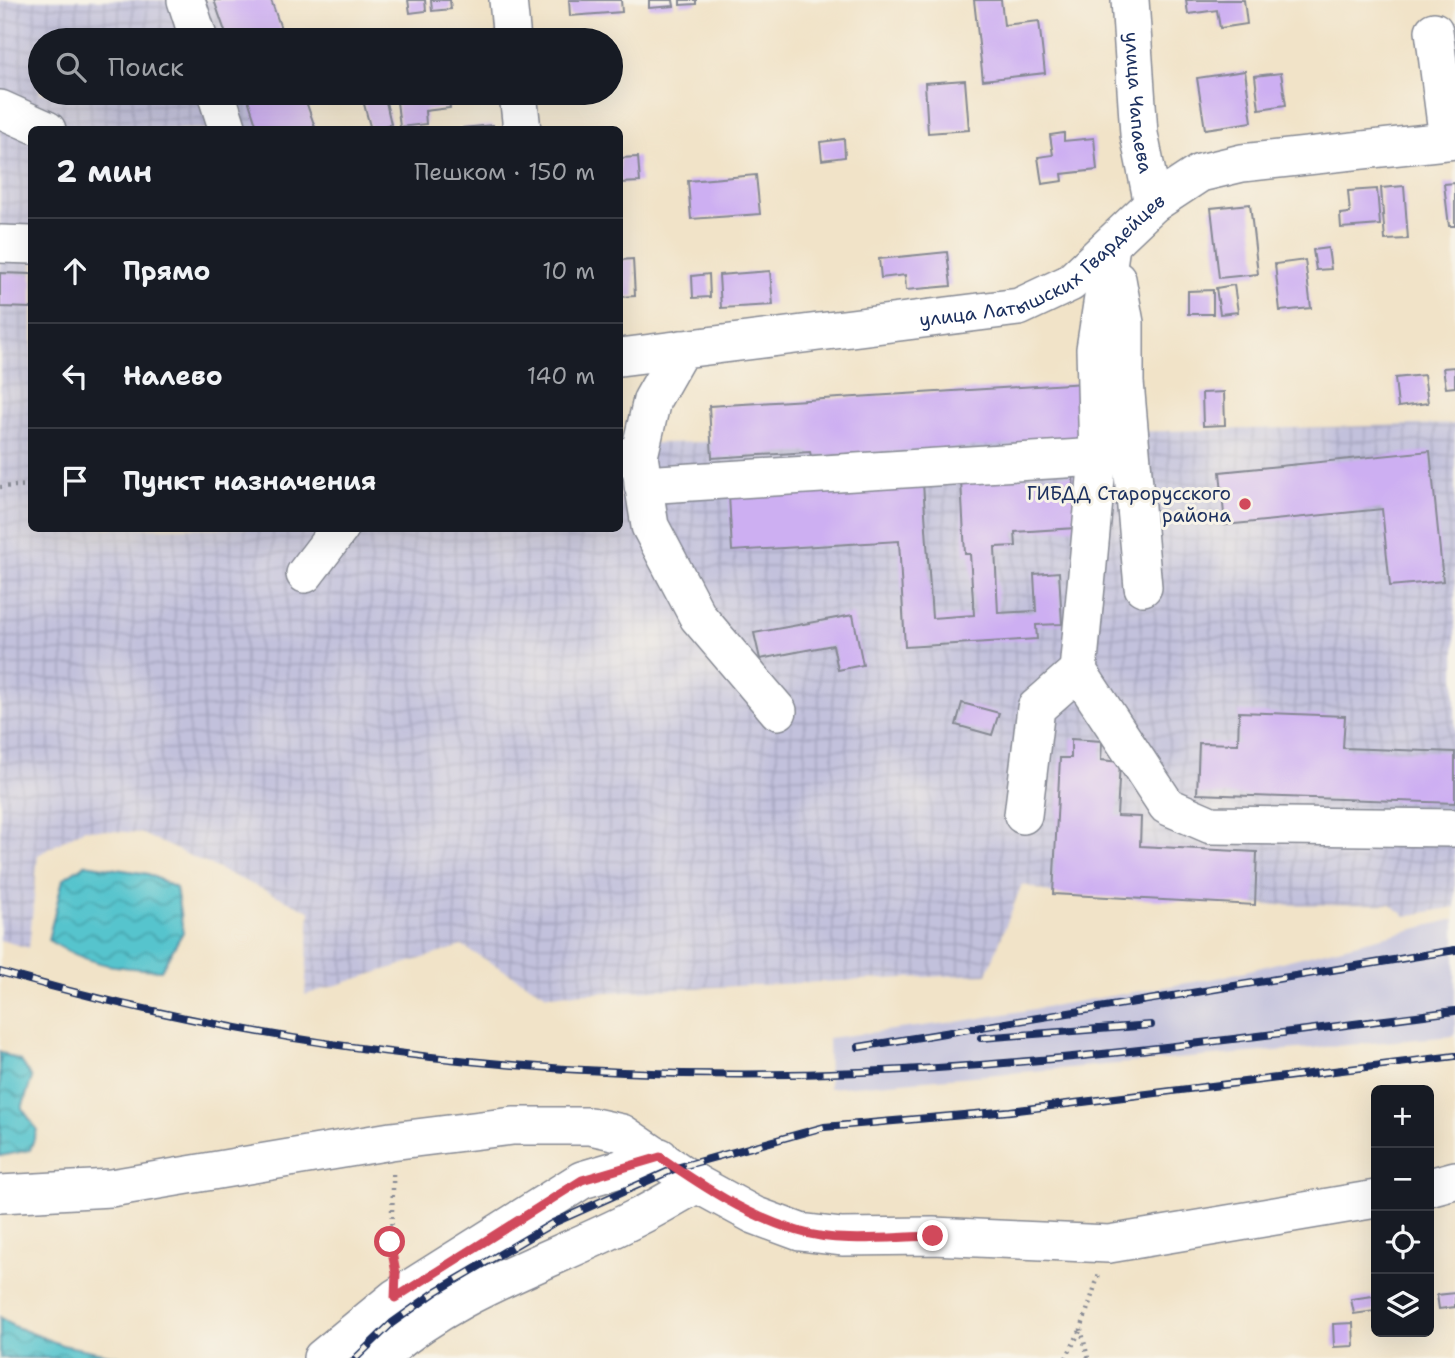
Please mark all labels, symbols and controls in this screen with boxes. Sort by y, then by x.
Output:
search box [28,28,623,105]
street label: улица Чапаева [1119,31,1159,176]
icon: search [52,48,90,86]
text: Поиск [108,49,184,84]
text: 2 мин [56,151,152,192]
text: Пешком · 150 m [414,157,595,187]
street label: улица Латышских Гвардейцев [918,188,1170,332]
icon: ahead [56,252,94,290]
text: Прямо [123,253,211,288]
text: 10 m [542,256,595,286]
icon: left [56,357,94,395]
text: Налево [123,358,223,393]
text: 140 m [527,361,595,391]
icon: arrive [56,462,94,500]
text: Пункт назначения [123,463,376,498]
place label: ГИБДД Старорусского района [1027,481,1231,528]
marker: ГИБДД Старорусского района [1237,496,1253,512]
map controls [1371,1085,1434,1337]
button: + [1371,1085,1434,1148]
button: − [1371,1148,1434,1211]
button: locate [1371,1211,1434,1274]
route end [917,1220,948,1251]
route start [374,1226,405,1257]
button: layers [1371,1274,1434,1337]

